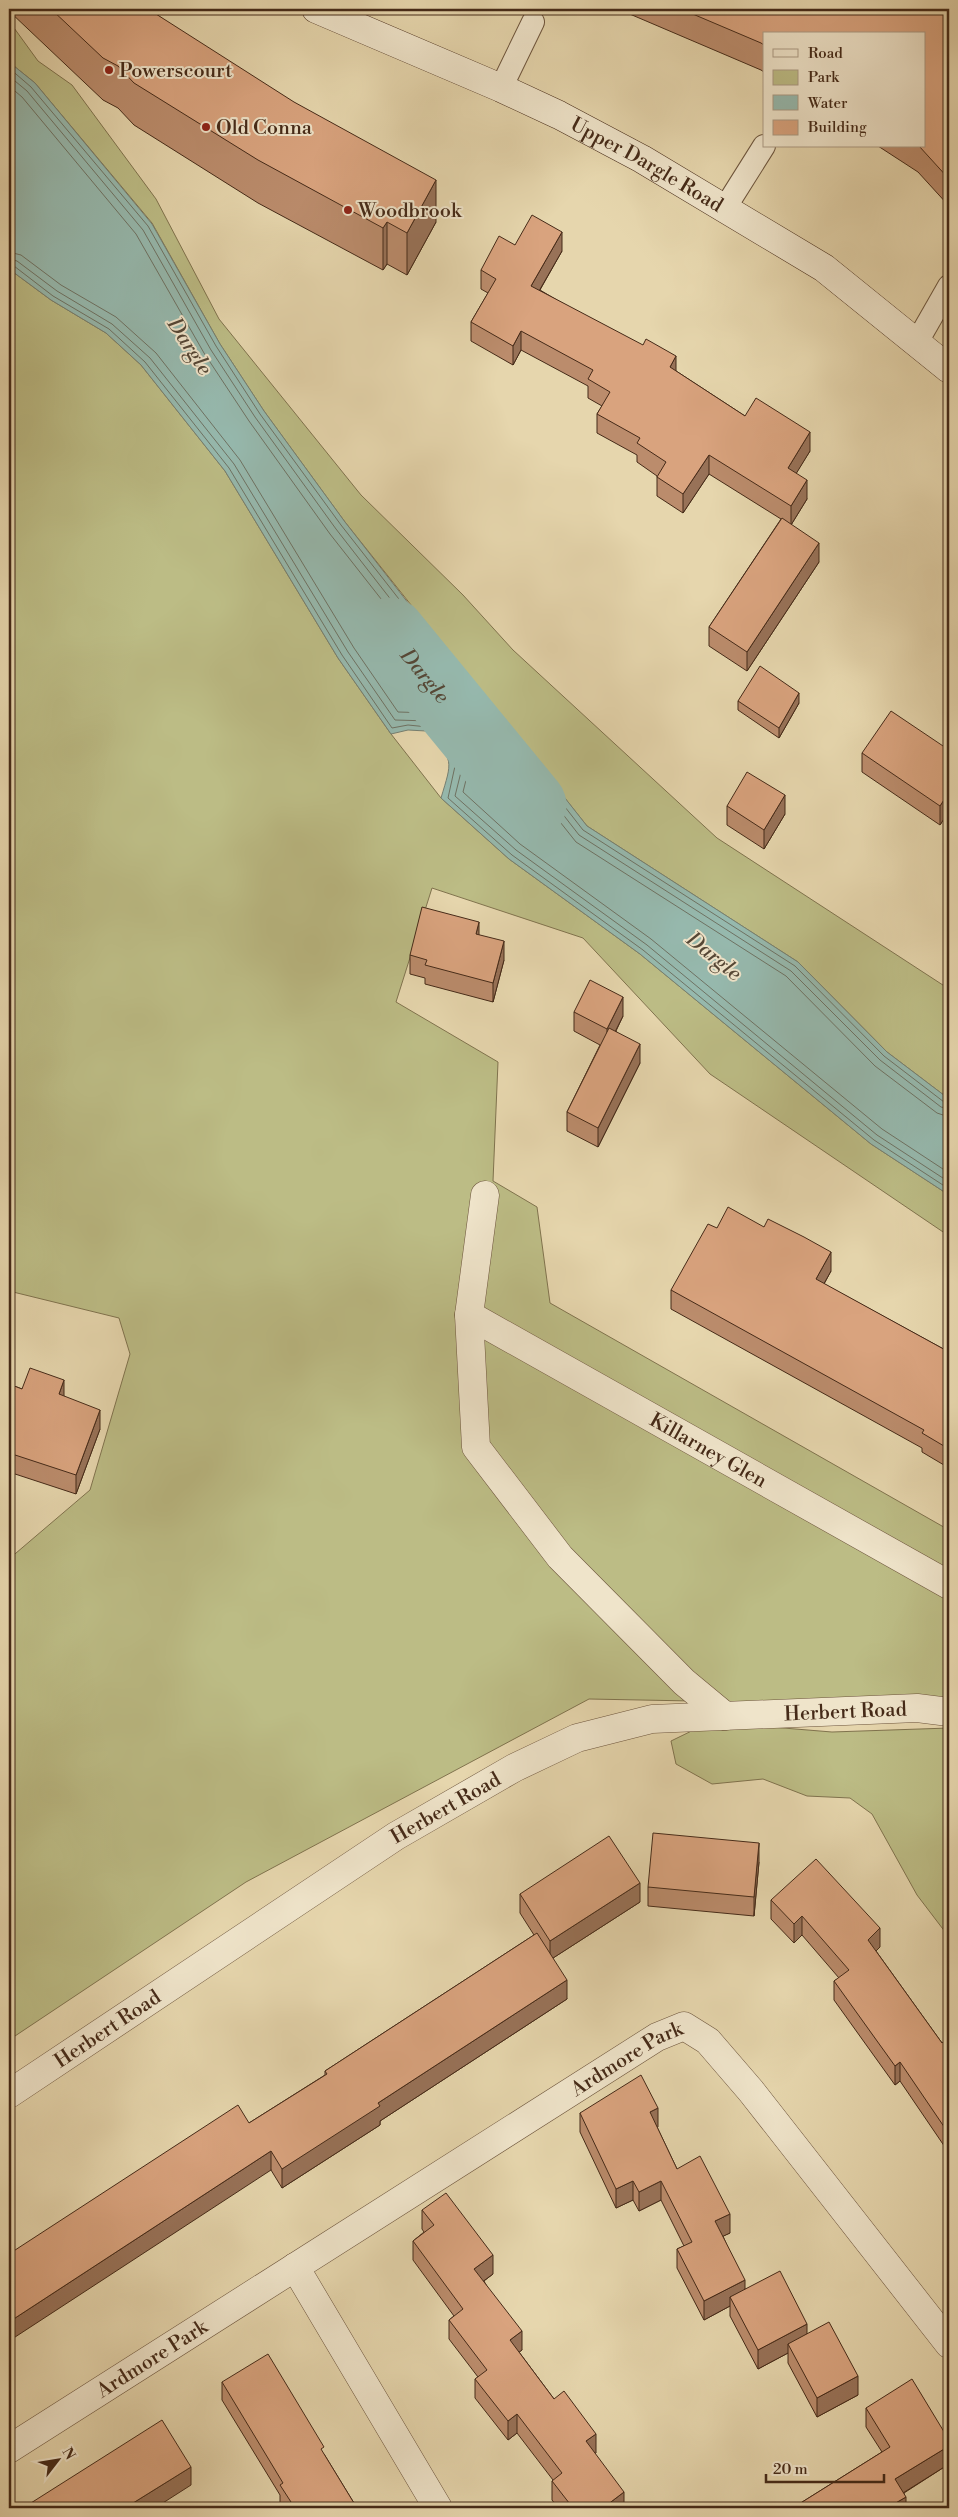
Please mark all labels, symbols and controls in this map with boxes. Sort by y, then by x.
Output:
legend [763,32,926,148]
text: Road [808,44,843,63]
place label: Powerscourt [119,59,232,84]
marker: Powerscourt [103,64,115,76]
text: Park [808,68,840,87]
text: Water [807,94,848,113]
street label: Upper Dargle Road [566,112,728,219]
place label: Old Conna [216,116,313,141]
text: Building [807,118,867,137]
marker: Old Conna [200,121,212,133]
place label: Woodbrook [357,199,463,224]
marker: Woodbrook [342,204,354,216]
water label: Dargle [160,312,217,380]
water label: Dargle [393,643,454,709]
water label: Dargle [680,926,746,987]
street label: Killarney Glen [645,1408,771,1494]
street label: Herbert Road [783,1697,908,1728]
street label: Herbert Road [387,1767,506,1850]
street label: Herbert Road [50,1985,167,2074]
street label: Ardmore Park [566,2016,688,2103]
street label: Ardmore Park [91,2314,214,2405]
north arrow [32,2434,82,2484]
text: N [58,2444,79,2463]
scale bar [766,2452,883,2484]
text: 20 m [773,2460,808,2479]

